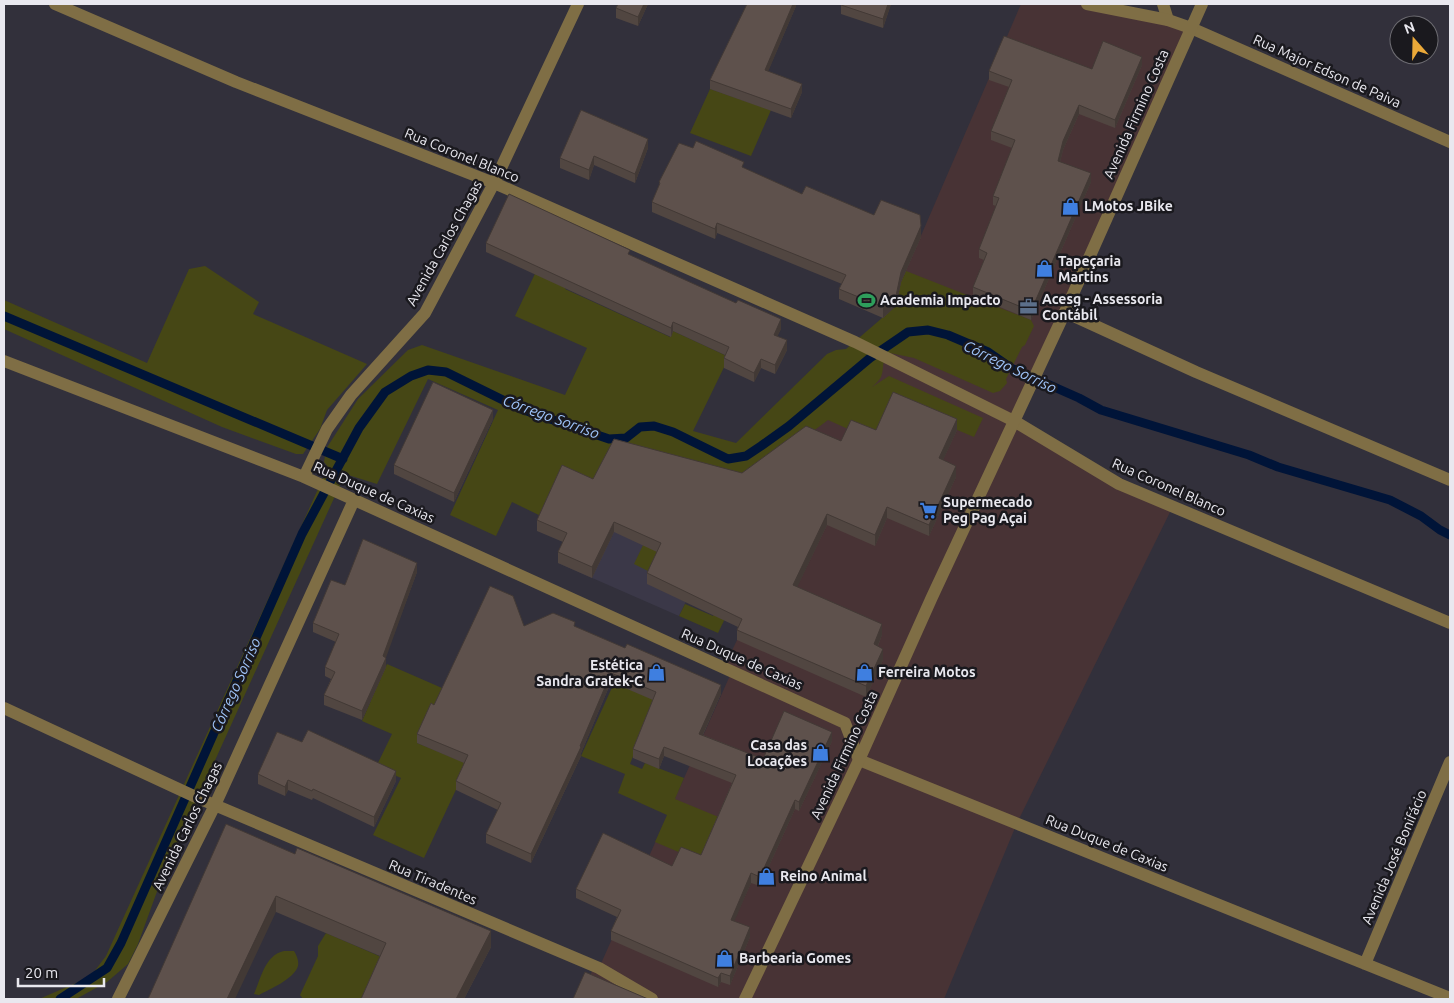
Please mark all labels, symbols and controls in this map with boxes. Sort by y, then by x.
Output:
north arrow [1389,15,1439,65]
text: N [1402,18,1417,37]
street label: Rua Major Edson de Paiva [1251,31,1403,111]
street label: Avenida Firmino Costa [1100,47,1172,181]
street label: Rua Coronel Blanco [402,125,522,185]
street label: Avenida Carlos Chagas [403,178,485,308]
shop icon: LMotos JBike [1060,196,1080,216]
place label: LMotos JBike [1084,198,1173,214]
place label: Tapeçaria Martins [1058,253,1121,285]
shop icon: Tapeçaria Martins [1034,259,1054,279]
sports icon: Academia Impacto [856,290,876,310]
place label: Acesg - Assessoria Contábil [1042,291,1163,323]
place label: Academia Impacto [880,292,1001,308]
office icon: Acesg - Assessoria Contábil [1018,297,1038,317]
water label: Córrego Sorriso [961,337,1059,396]
water label: Córrego Sorriso [501,391,602,442]
street label: Rua Coronel Blanco [1110,455,1228,519]
street label: Rua Duque de Caxias [311,458,437,526]
place label: Supermecado Peg Pag Açai [943,494,1033,527]
supermarket icon: Supermecado Peg Pag Açai [919,500,939,520]
street label: Rua Duque de Caxias [679,625,805,693]
water label: Córrego Sorriso [207,635,264,734]
place label: Estética Sandra Gratek-C [536,657,643,689]
shop icon: Ferreira Motos [854,662,874,682]
shop icon: Estética Sandra Gratek-C [647,663,667,683]
place label: Ferreira Motos [878,664,976,680]
street label: Avenida Firmino Costa [807,688,881,822]
place label: Casa das Locações [747,737,807,770]
shop icon: Casa das Locações [811,743,831,763]
street label: Avenida Carlos Chagas [149,759,225,893]
street label: Avenida José Bonifácio [1358,787,1430,927]
street label: Rua Duque de Caxias [1043,811,1171,875]
street label: Rua Tiradentes [386,856,480,908]
shop icon: Reino Animal [756,866,776,886]
place label: Reino Animal [780,868,867,884]
shop icon: Barbearia Gomes [715,948,735,968]
place label: Barbearia Gomes [739,950,852,966]
scale bar [18,956,104,988]
text: 20 m [25,964,58,981]

